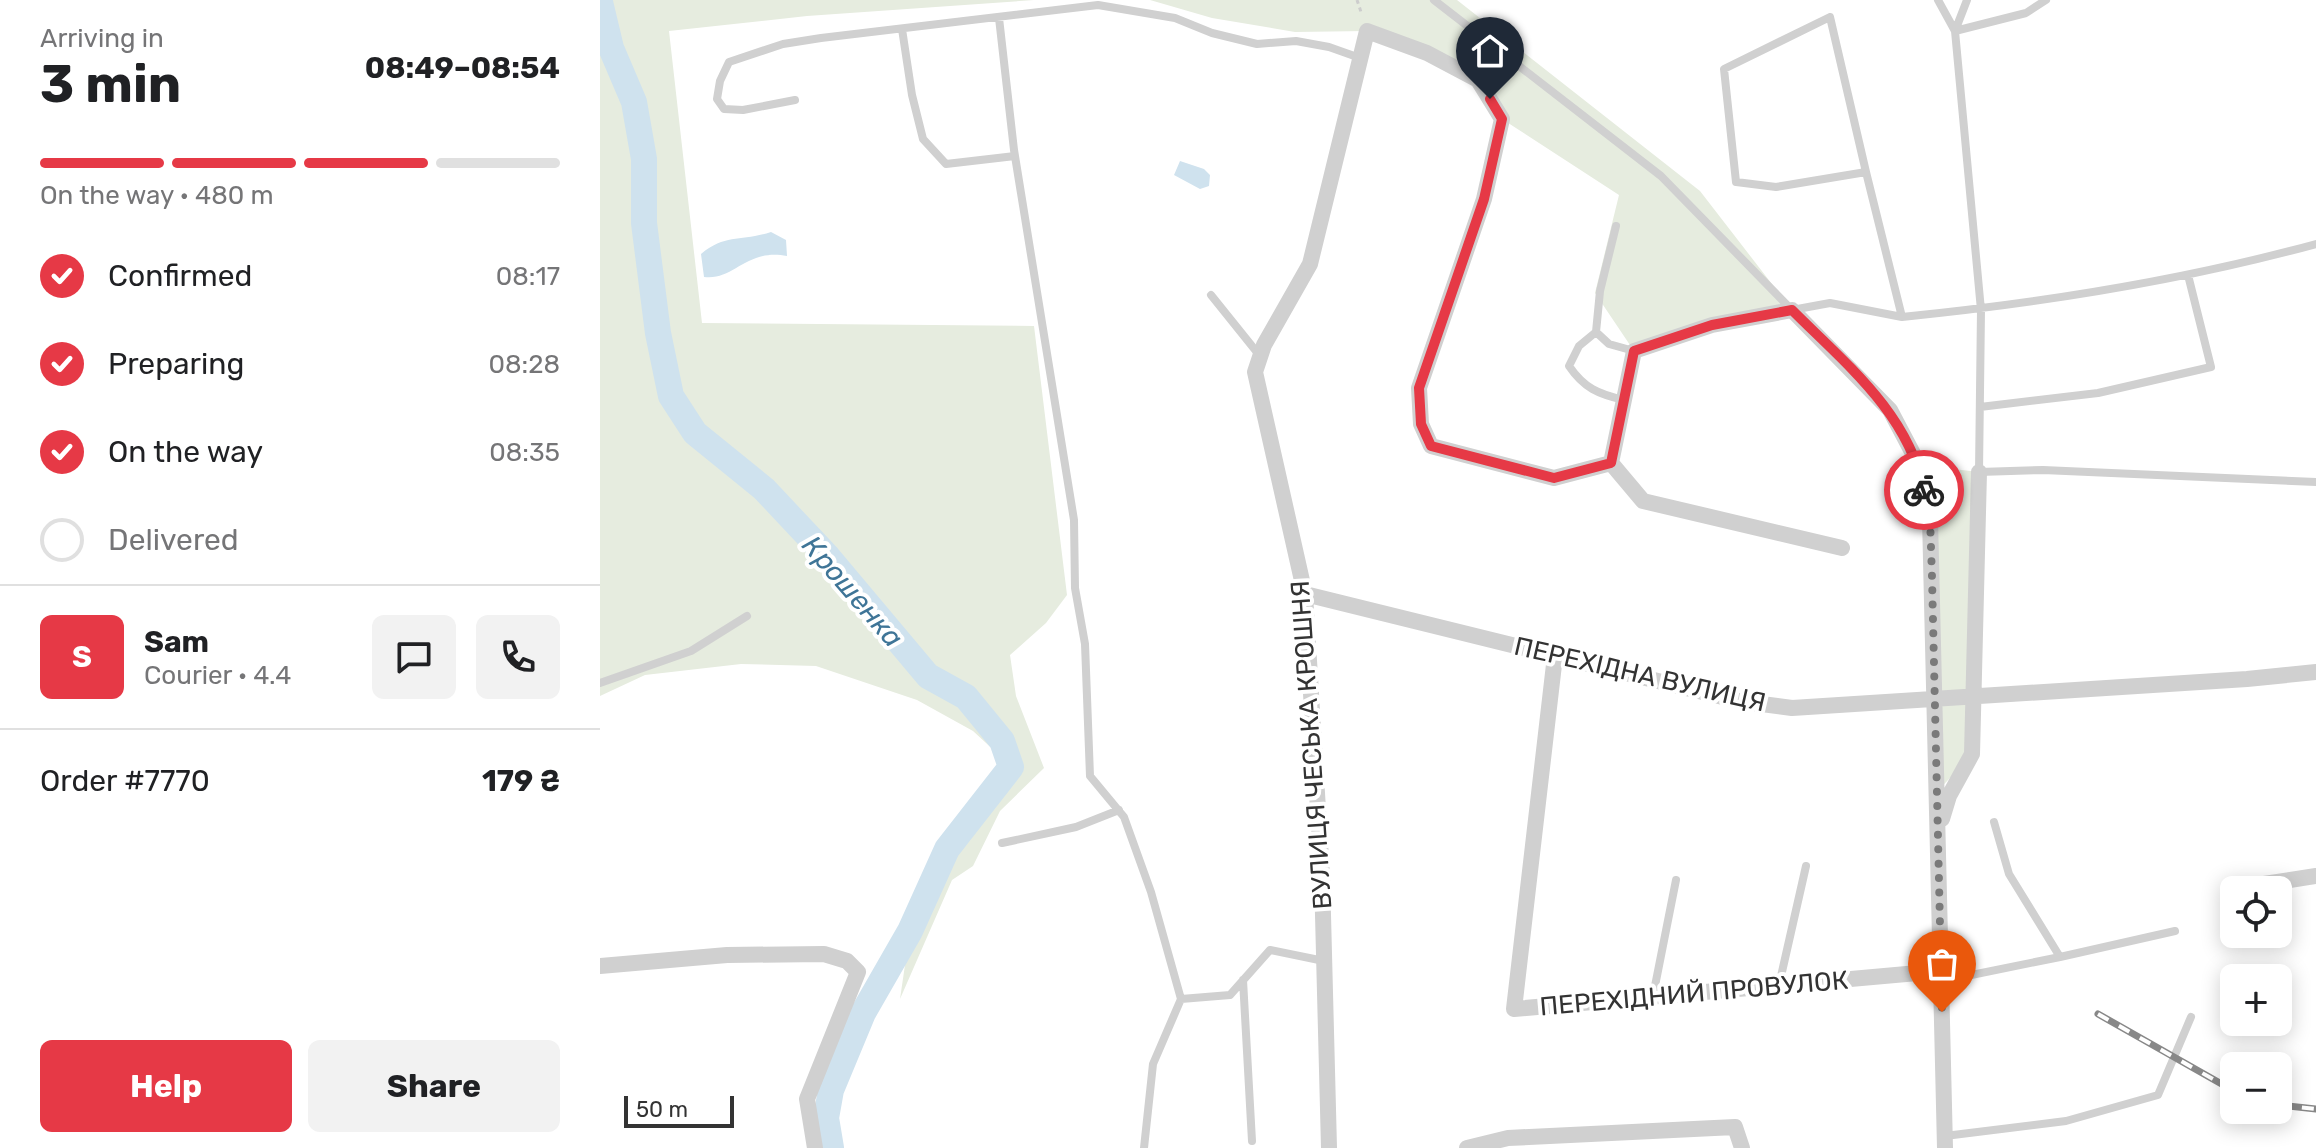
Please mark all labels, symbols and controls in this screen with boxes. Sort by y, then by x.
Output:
pin [1456,17,1524,99]
text: Arriving in [40,23,164,54]
icon: home [1468,29,1512,73]
text: 08:49–08:54 [365,50,560,86]
text: 3 min [40,53,181,115]
text: On the way · 480 m [40,180,274,211]
icon: check [40,254,84,298]
text: Confirmed [108,258,252,294]
text: 08:17 [496,261,560,292]
icon: check [40,342,84,386]
text: Preparing [108,346,244,382]
text: 08:28 [488,349,560,380]
icon: check [40,430,84,474]
text: On the way [108,434,263,470]
text: 08:35 [489,437,560,468]
courier [1884,450,1964,530]
icon: bike [1902,468,1946,512]
text: Delivered [108,522,239,558]
water label: Крошенка [795,529,910,654]
street label: ВУЛИЦЯ ЧЕСЬКА КРОШНЯ [1285,579,1338,910]
button: chat [372,615,456,699]
button: phone [476,615,560,699]
text: Sam [144,624,209,660]
street label: ПЕРЕХІДНА ВУЛИЦЯ [1511,630,1768,718]
text: S [72,639,92,675]
text: Courier · 4.4 [144,660,291,691]
text: Order #7770 [40,763,210,799]
text: 179 ₴ [482,763,560,799]
map controls [2220,876,2292,1124]
button: locate [2220,876,2292,948]
pin [1908,930,1976,1012]
icon: bag [1920,942,1964,986]
button: + [2220,964,2292,1036]
street label: ПЕРЕХІДНИЙ ПРОВУЛОК [1539,965,1850,1022]
button: Help [40,1040,292,1132]
button: Share [308,1040,560,1132]
button: − [2220,1052,2292,1124]
scale bar [624,1092,734,1128]
text: 50 m [636,1096,688,1123]

